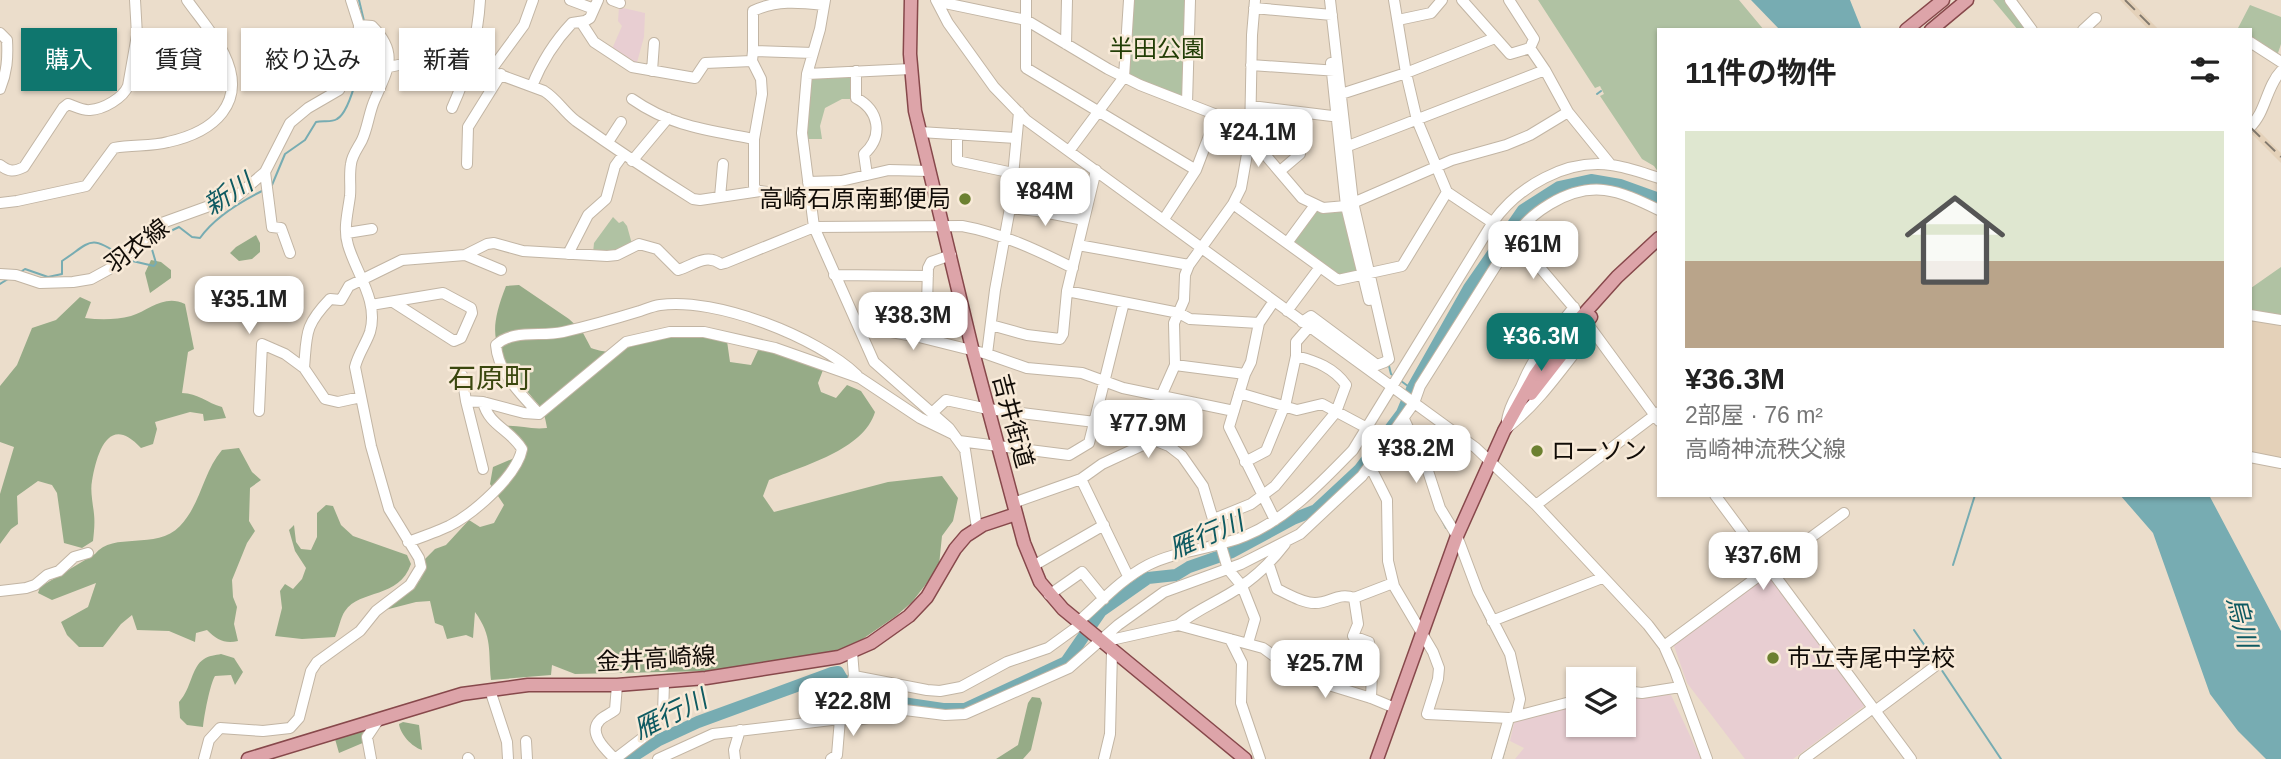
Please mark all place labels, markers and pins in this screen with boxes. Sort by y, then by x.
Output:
pin: ¥24.1M [1201,110,1315,169]
pin: ¥84M [1004,168,1086,228]
place label: 高崎石原南郵便局 [759,185,951,212]
marker: 高崎石原南郵便局 [957,191,973,207]
pin: ¥61M [1492,222,1574,281]
pin: ¥35.1M [192,276,306,336]
pin: ¥38.3M [856,292,970,352]
pin: ¥36.3M [1484,314,1598,373]
pin: ¥77.9M [1091,400,1205,460]
pin: ¥38.2M [1359,426,1473,485]
place label: ローソン [1551,437,1647,464]
marker: ローソン [1529,443,1545,459]
pin: ¥37.6M [1706,532,1820,592]
pin: ¥25.7M [1268,640,1382,700]
place label: 市立寺尾中学校 [1787,644,1955,671]
marker: 市立寺尾中学校 [1765,650,1781,666]
pin: ¥22.8M [796,678,910,738]

